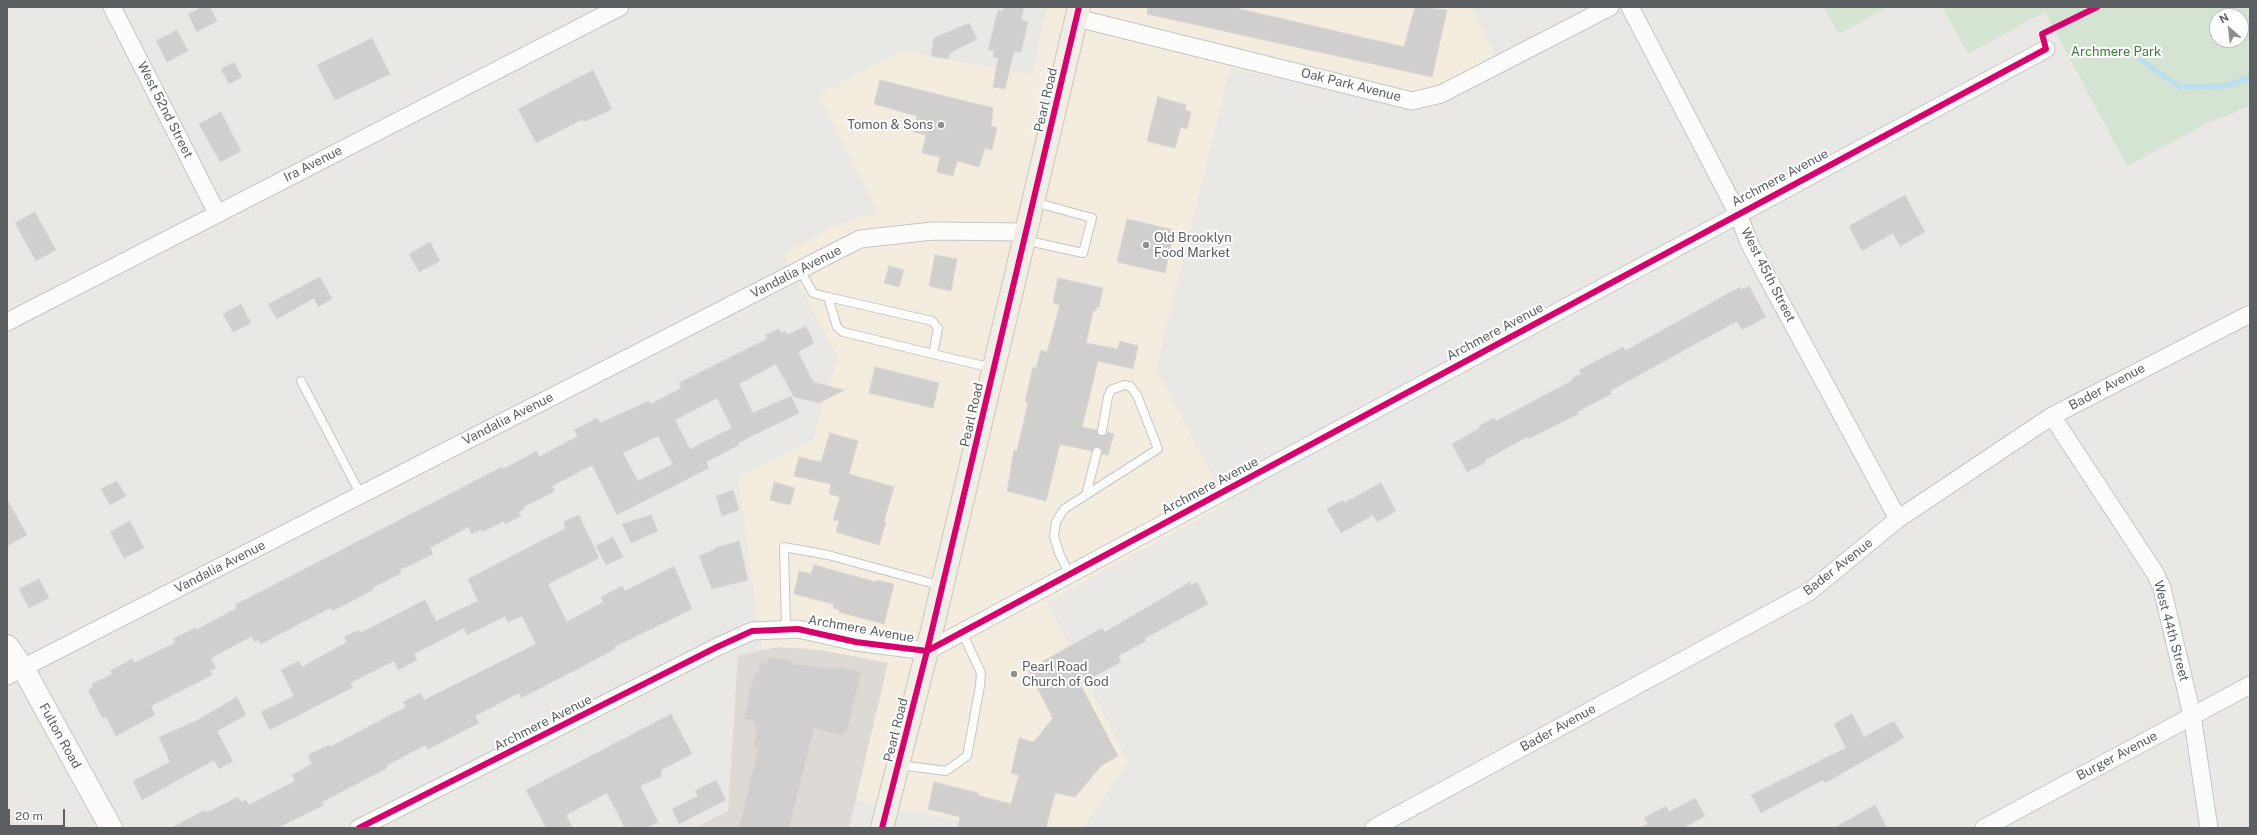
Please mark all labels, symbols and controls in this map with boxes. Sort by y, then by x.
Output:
north arrow [2209,8,2249,48]
text: N [2217,11,2230,26]
park label: Archmere Park [2071,44,2161,60]
street label: West 52nd Street [134,59,196,161]
street label: Oak Park Avenue [1299,65,1403,105]
street label: Pearl Road [1031,66,1061,134]
place label: Tomon & Sons [847,117,933,133]
marker: Tomon & Sons [936,120,946,130]
street label: Ira Avenue [281,143,345,185]
street label: Archmere Avenue [1729,146,1831,210]
street label: West 45th Street [1737,225,1799,325]
place label: Old Brooklyn Food Market [1154,230,1232,261]
marker: Old Brooklyn Food Market [1141,240,1151,250]
street label: Vandalia Avenue [748,242,844,302]
street label: Archmere Avenue [1444,300,1546,364]
street label: Bader Avenue [2066,360,2148,414]
street label: Pearl Road [957,381,987,449]
street label: Vandalia Avenue [460,389,556,449]
street label: Archmere Avenue [1159,454,1261,518]
street label: Bader Avenue [1800,535,1876,599]
street label: Vandalia Avenue [172,537,268,597]
street label: West 44th Street [2150,579,2192,683]
street label: Archmere Avenue [807,612,915,646]
place label: Pearl Road Church of God [1022,659,1109,690]
marker: Pearl Road Church of God [1009,669,1019,679]
street label: Archmere Avenue [492,692,594,754]
street label: Pearl Road [880,696,912,764]
street label: Fulton Road [36,701,84,771]
street label: Bader Avenue [1518,701,1598,755]
street label: Burger Avenue [2074,728,2160,784]
scale bar [10,801,67,827]
text: 20 m [15,809,43,823]

